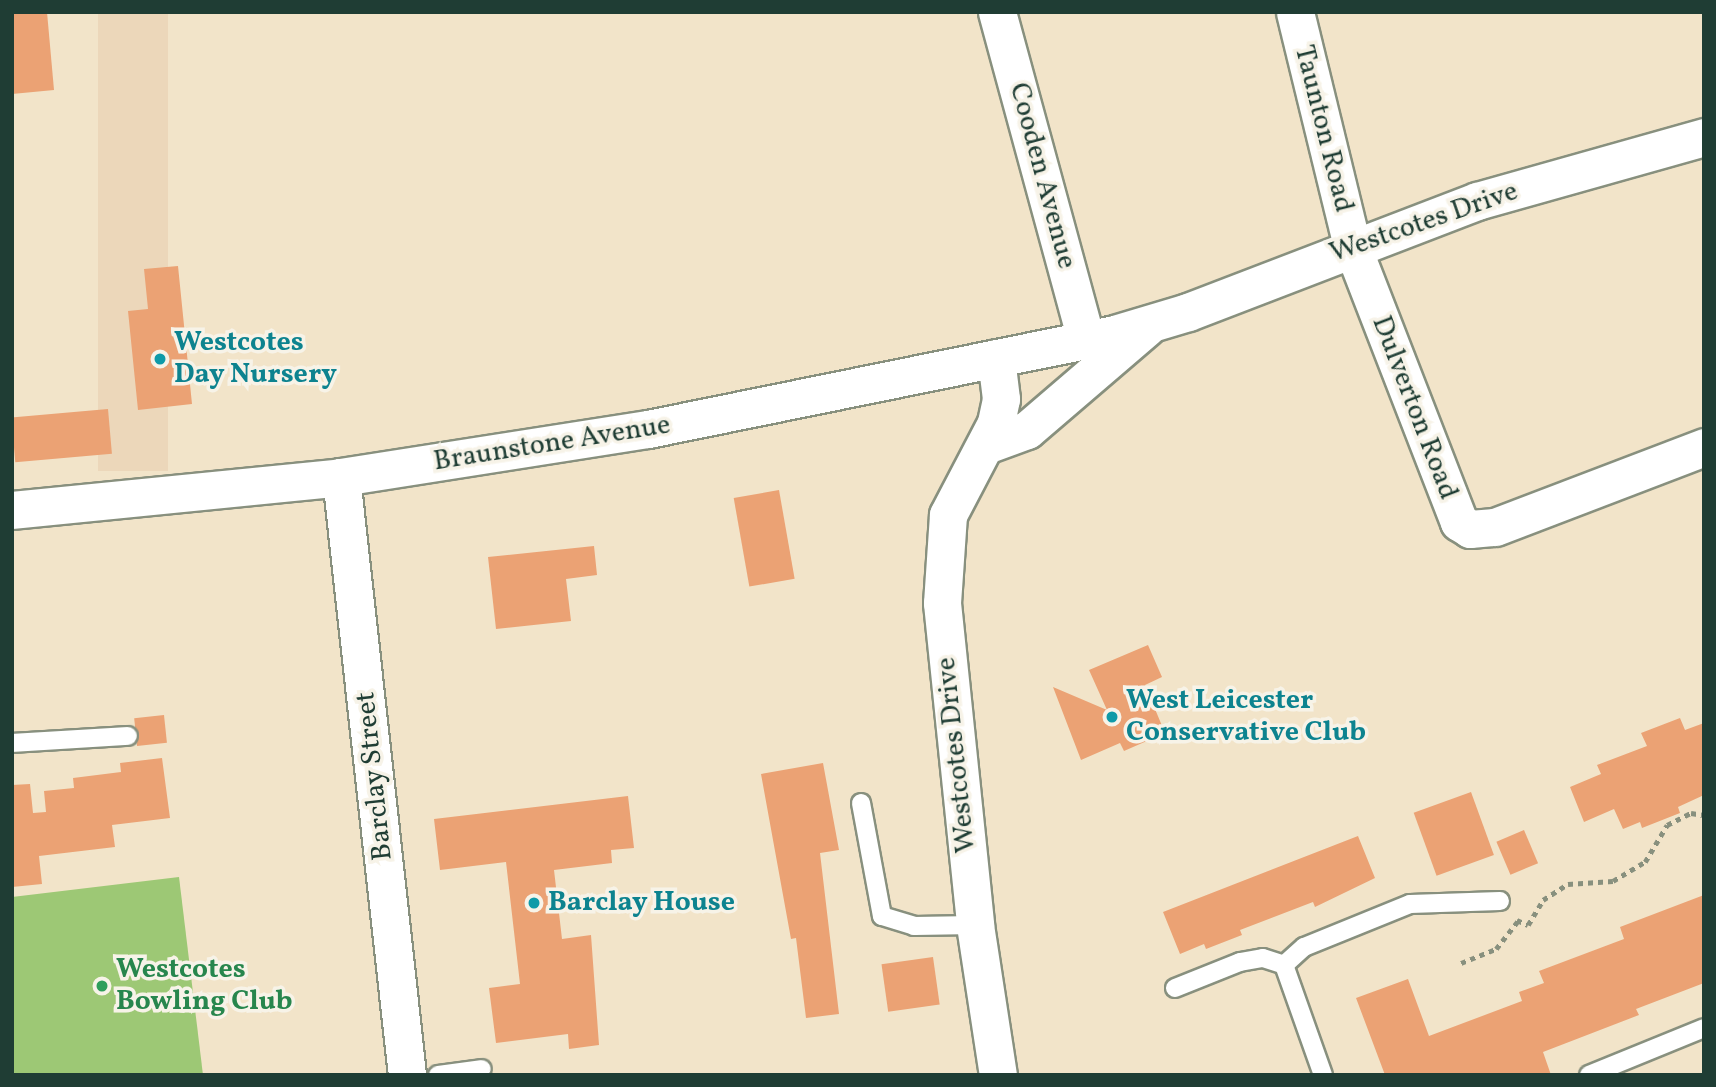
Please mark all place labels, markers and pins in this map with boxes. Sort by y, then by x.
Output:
place label: Westcotes Day Nursery [174,326,337,392]
marker: Westcotes Day Nursery [152,351,168,367]
place label: West Leicester Conservative Club [1126,684,1366,750]
marker: West Leicester Conservative Club [1104,709,1120,725]
place label: Barclay House [548,886,735,920]
marker: Barclay House [526,895,542,911]
place label: Westcotes Bowling Club [116,953,293,1019]
marker: Westcotes Bowling Club [94,978,110,994]

